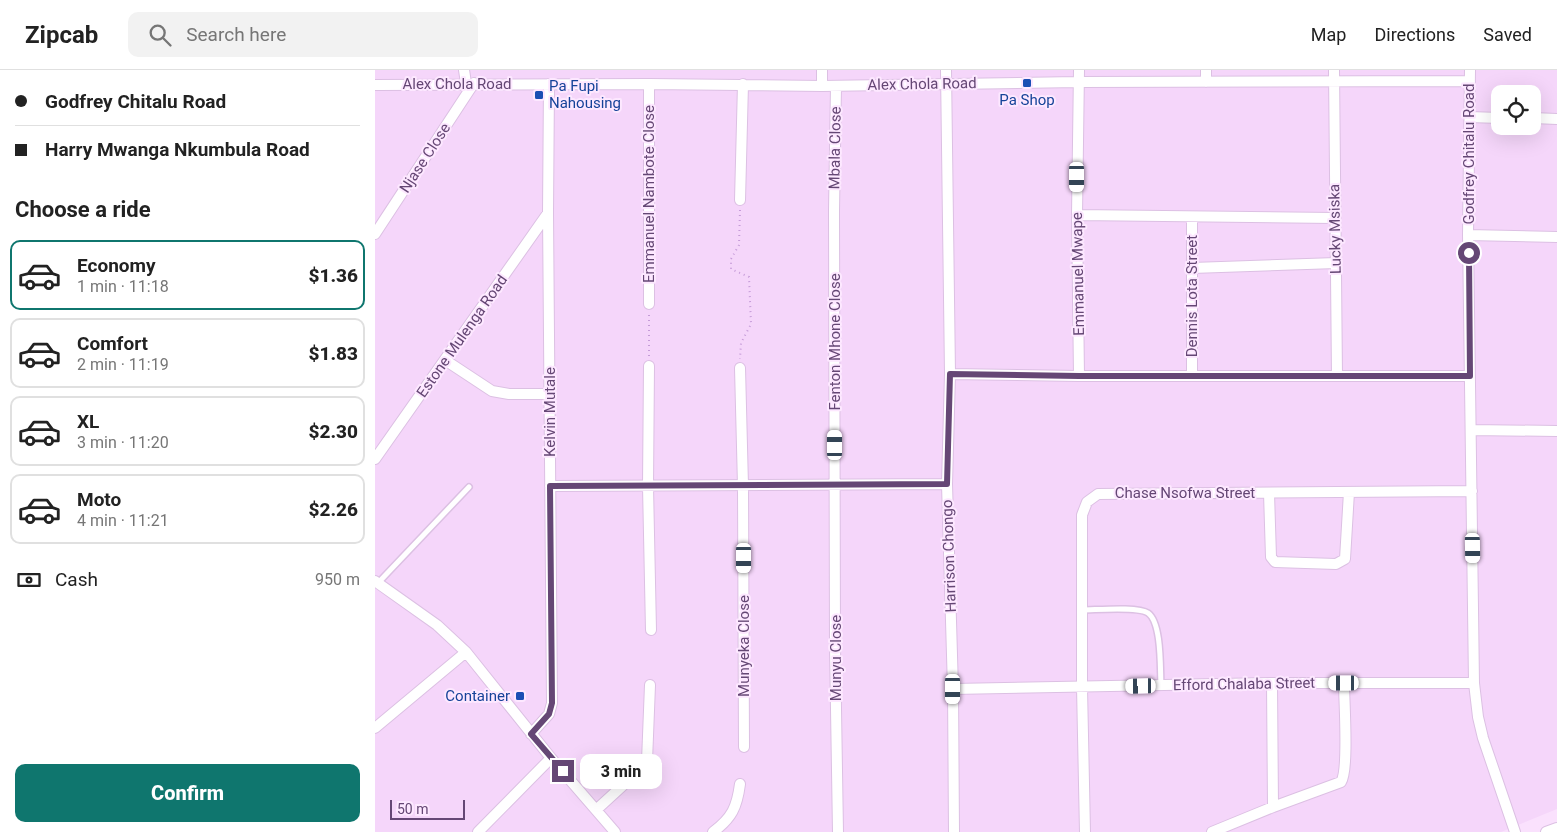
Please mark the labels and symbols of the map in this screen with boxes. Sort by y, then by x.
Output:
street label: Alex Chola Road [867,74,977,94]
street label: Alex Chola Road [402,75,512,93]
place label: Pa Fupi Nahousing [549,77,621,112]
marker: Pa Shop [1021,77,1033,89]
street label: Godfrey Chitalu Road [1460,84,1478,224]
marker: Pa Fupi Nahousing [533,89,545,101]
place label: Pa Shop [999,91,1055,109]
street label: Emmanuel Nambote Close [640,105,658,283]
street label: Mbala Close [825,106,845,190]
street label: Njase Close [396,120,454,196]
car [1069,162,1084,192]
street label: Lucky Msiska [1325,184,1345,274]
street label: Emmanuel Mwape [1068,212,1088,336]
street label: Dennis Lota Street [1183,235,1201,357]
route start [1458,242,1480,264]
street label: Estone Mulenga Road [413,271,511,401]
street label: Fenton Mhone Close [826,273,844,411]
street label: Kelvin Mutale [541,367,559,457]
car [827,430,842,460]
street label: Chase Nsofwa Street [1115,484,1255,502]
street label: Harrison Chongo [938,499,960,613]
car [1465,533,1480,563]
car [736,543,751,573]
street label: Munyeka Close [735,595,753,697]
street label: Munyu Close [827,615,845,701]
car [945,674,960,704]
street label: Efford Chalaba Street [1173,674,1315,694]
car [1329,676,1359,691]
car [1125,678,1156,694]
place label: Container [445,687,510,705]
marker: Container [514,690,526,702]
callout: 3 min [581,754,663,788]
route end [552,760,574,782]
scale bar [390,797,465,820]

